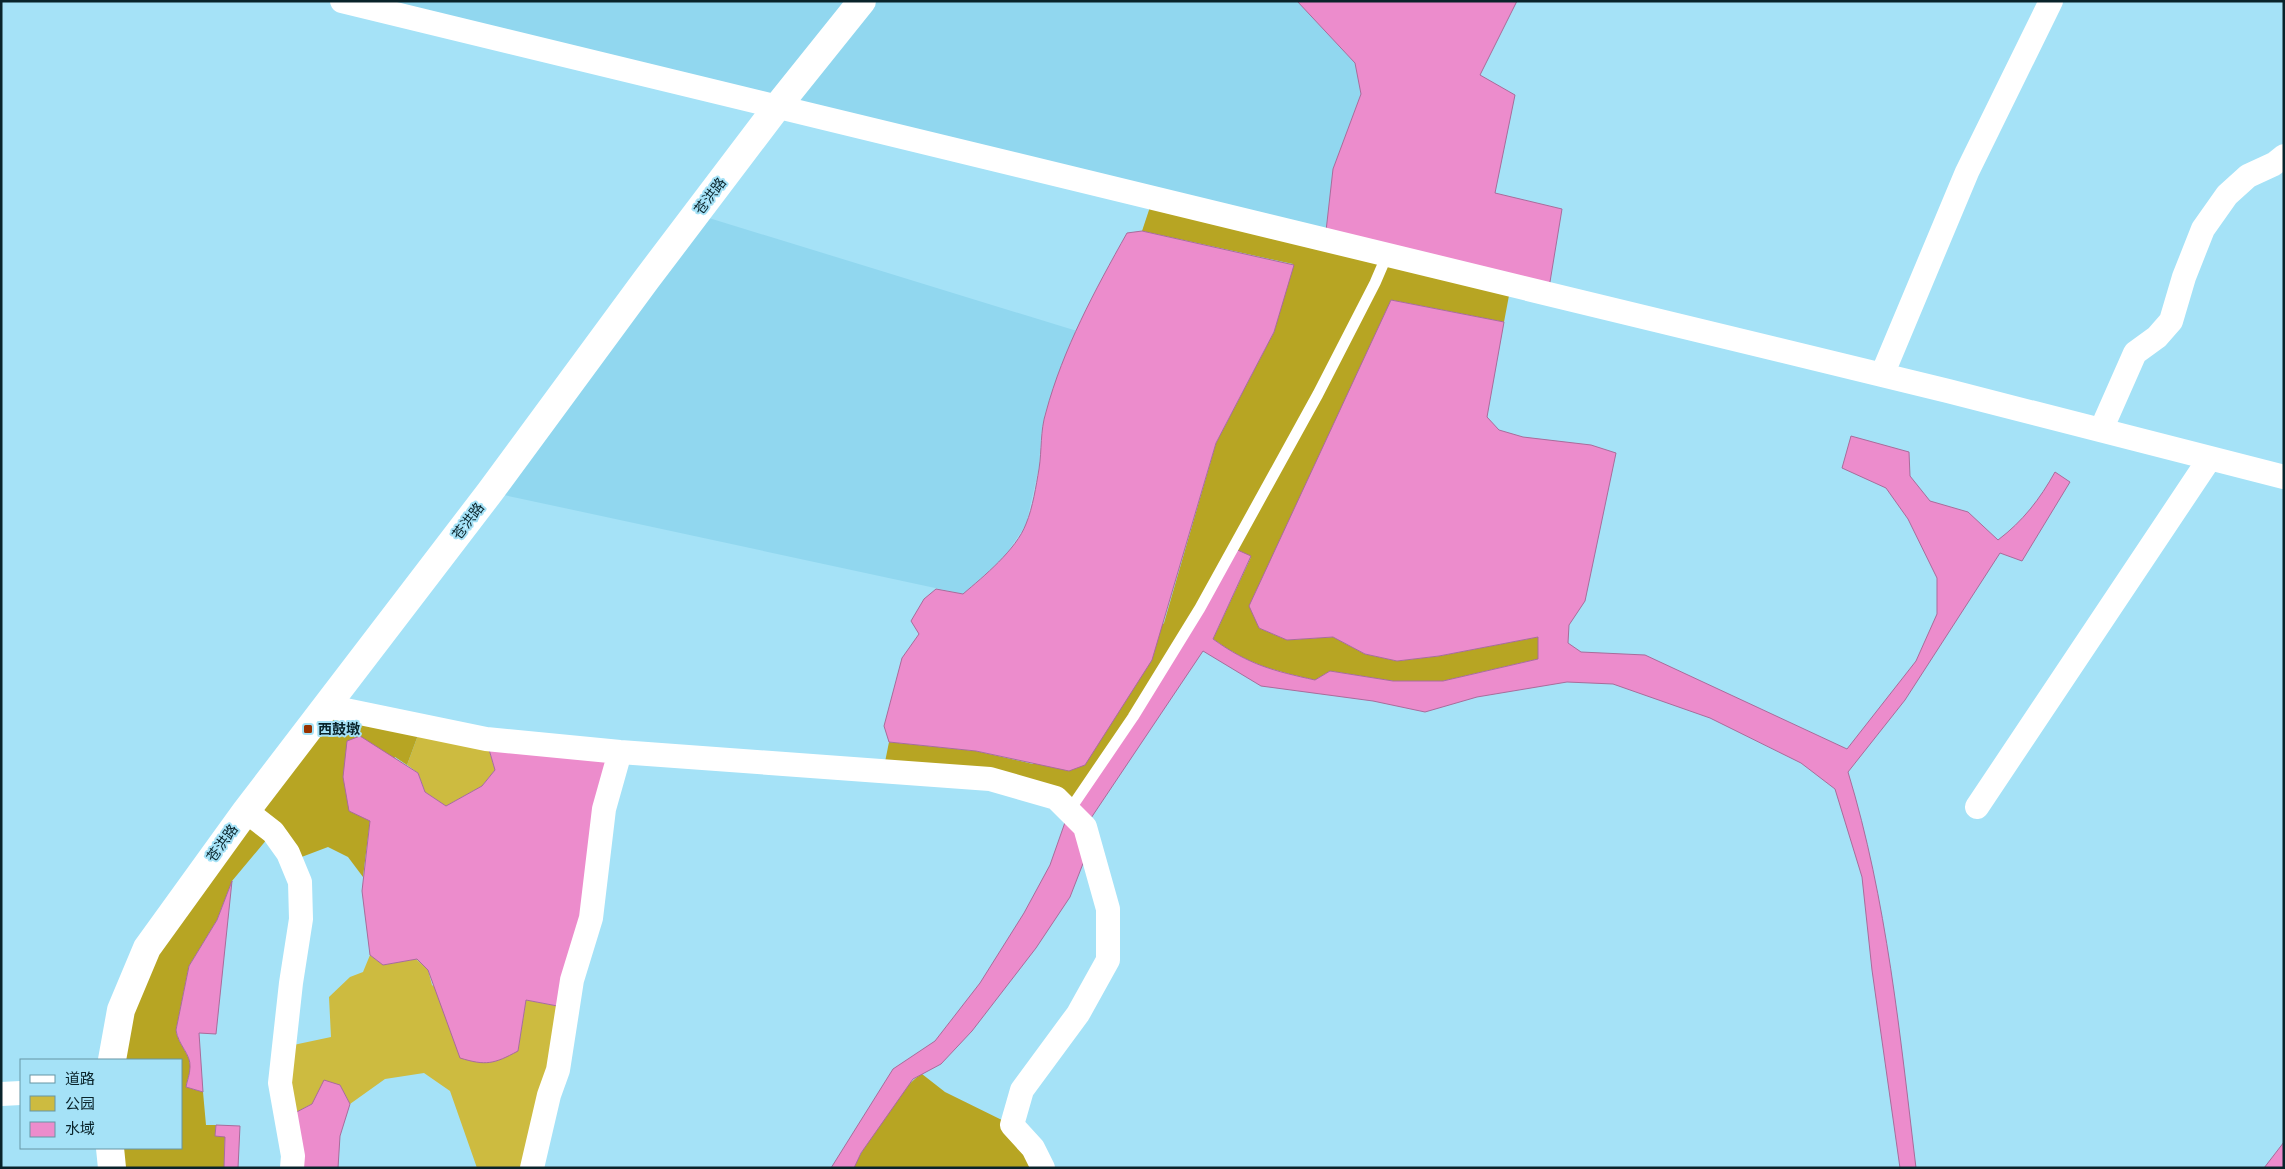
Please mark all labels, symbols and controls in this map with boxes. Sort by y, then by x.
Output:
street label: 苍洪路 [689,173,731,219]
street label: 苍洪路 [447,498,489,544]
place label: 西鼓墩 [318,719,360,739]
marker: 西鼓墩 [302,723,314,735]
street label: 苍洪路 [202,820,242,866]
legend [20,1059,182,1149]
text: 道路 [65,1068,95,1090]
text: 公园 [65,1093,95,1115]
text: 水域 [65,1118,95,1140]

